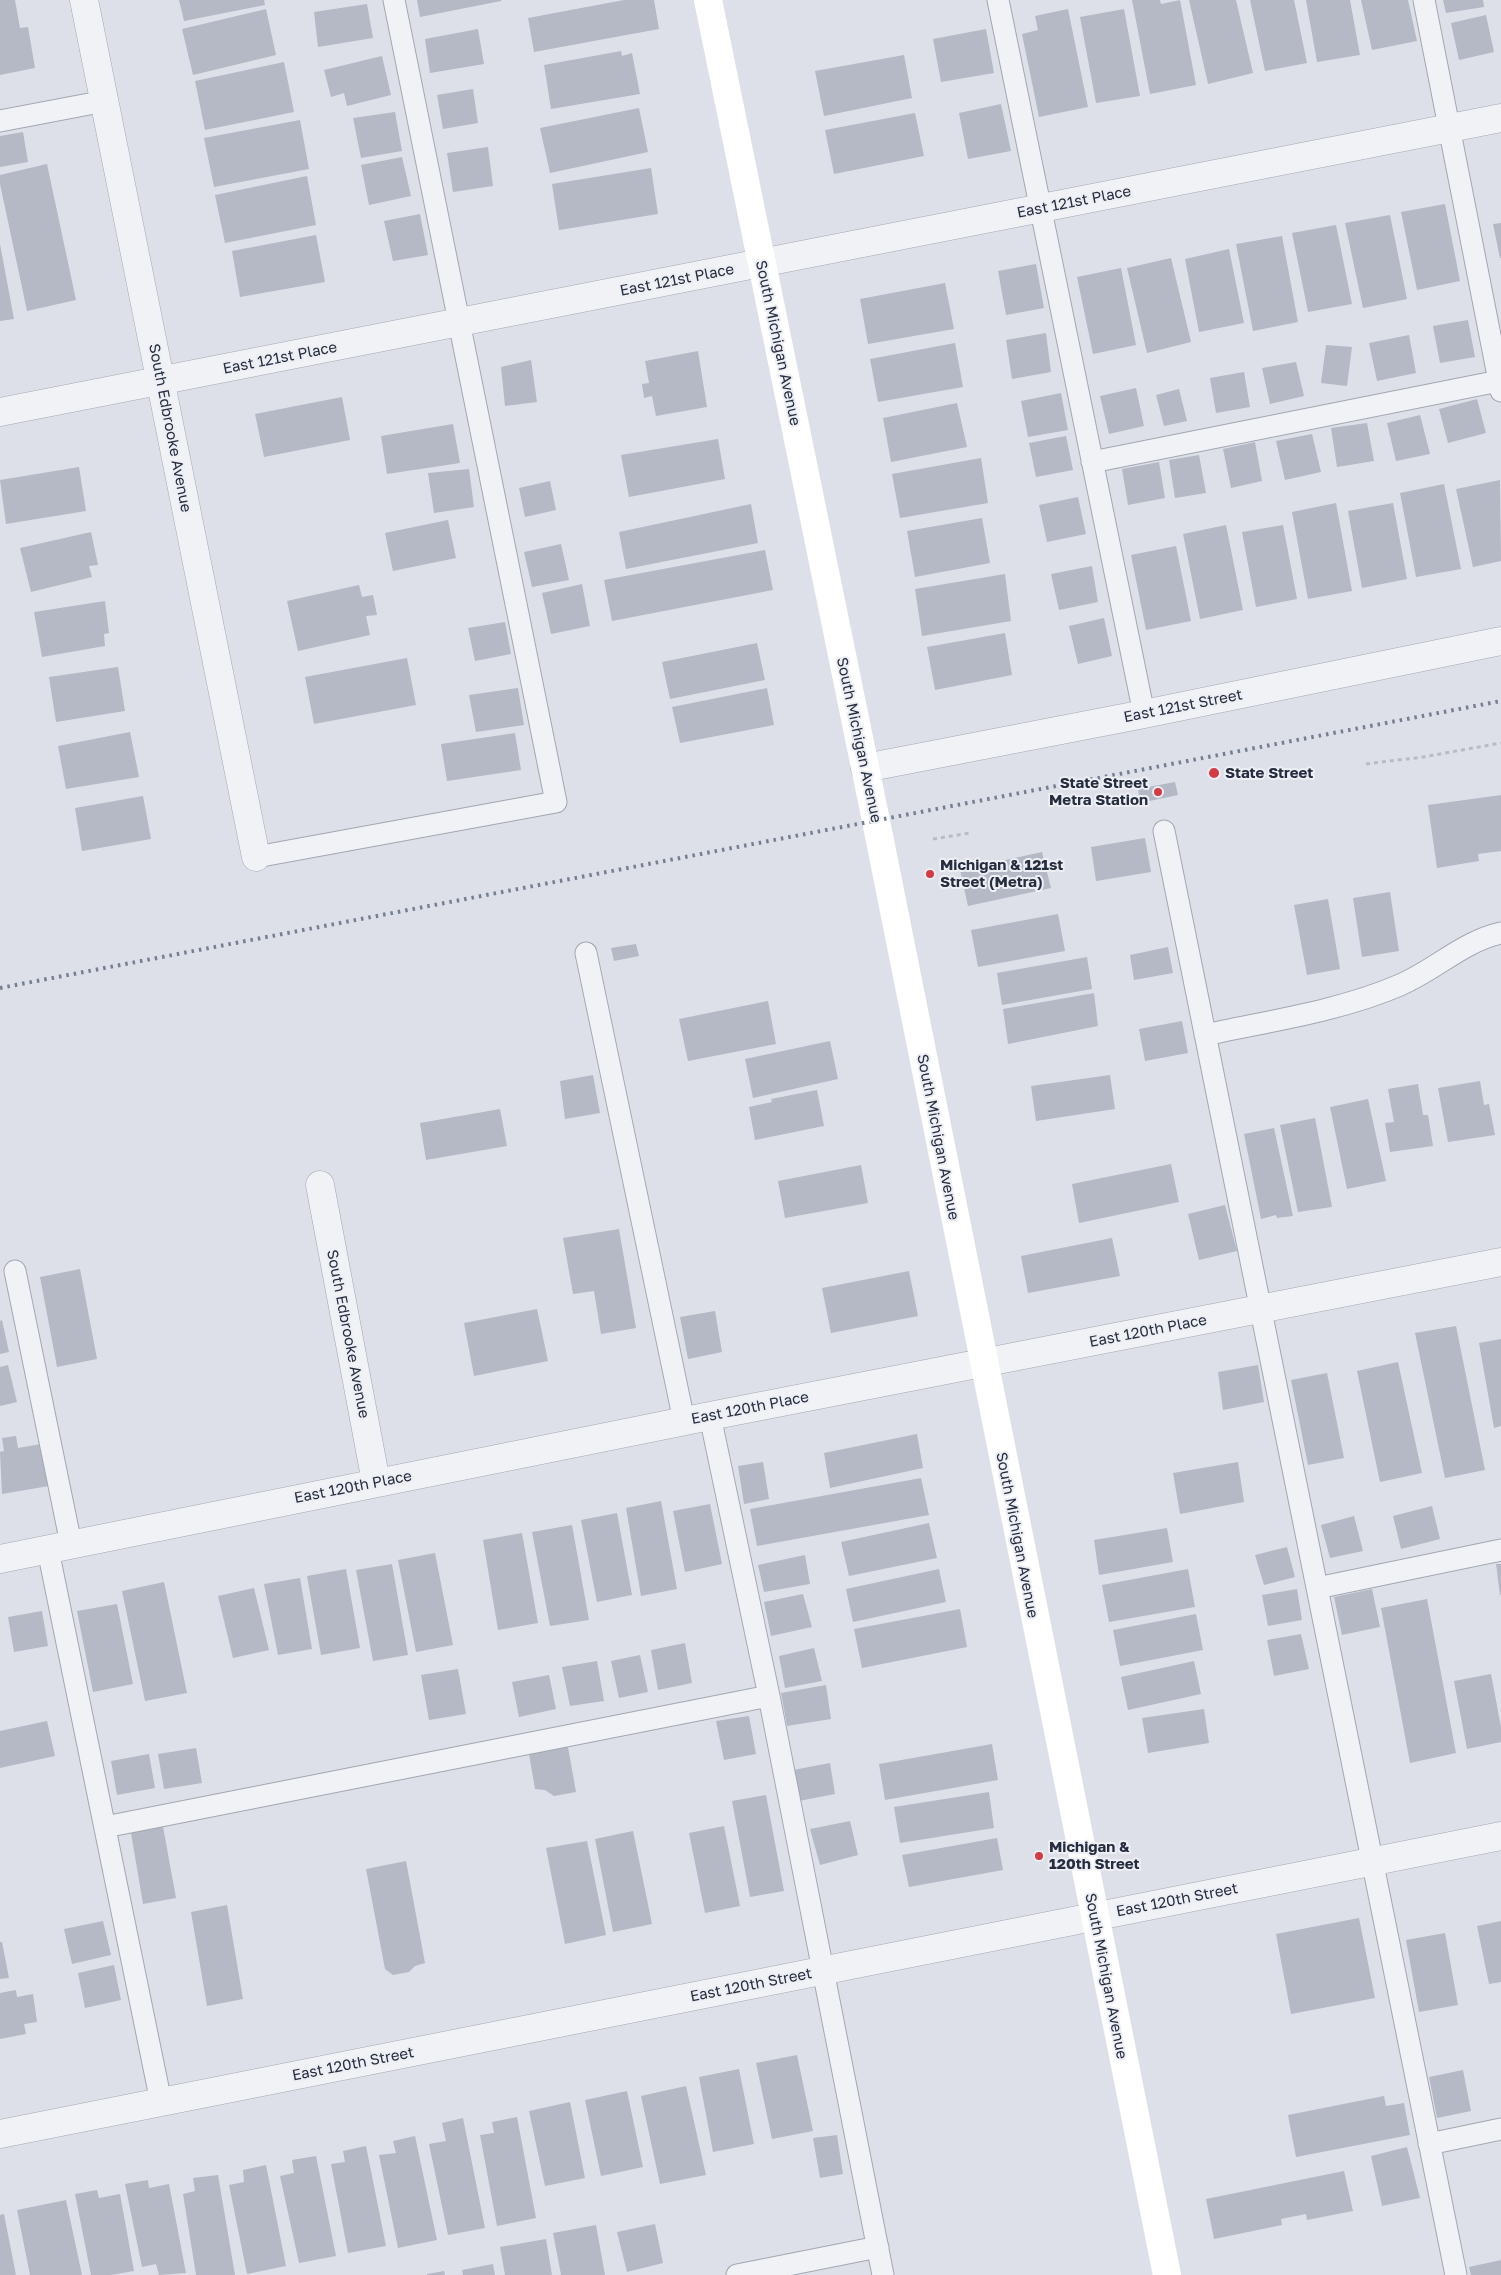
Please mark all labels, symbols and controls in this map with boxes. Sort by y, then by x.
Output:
street label: East 121st Place [1015,182,1133,222]
street label: South Michigan Avenue [752,259,804,427]
street label: East 121st Place [618,260,736,300]
street label: East 121st Place [221,338,339,378]
street label: South Edbrooke Avenue [145,342,195,514]
street label: South Michigan Avenue [833,656,885,824]
street label: East 121st Street [1122,686,1244,726]
place label: State Street [1225,764,1313,782]
marker: State Street [1207,766,1221,780]
place label: State Street Metra Station [1049,774,1148,809]
marker: State Street Metra Station [1152,786,1164,798]
place label: Michigan & 121st Street (Metra) [940,856,1063,891]
marker: Michigan & 121st Street (Metra) [924,868,936,880]
street label: South Michigan Avenue [913,1053,963,1221]
street label: South Edbrooke Avenue [323,1248,373,1420]
street label: East 120th Place [1088,1311,1208,1351]
street label: East 120th Place [690,1388,810,1428]
street label: South Michigan Avenue [992,1451,1042,1619]
street label: East 120th Place [293,1467,413,1507]
place label: Michigan & 120th Street [1049,1838,1140,1873]
marker: Michigan & 120th Street [1033,1850,1045,1862]
street label: East 120th Street [1115,1879,1239,1921]
street label: South Michigan Avenue [1081,1892,1131,2060]
street label: East 120th Street [689,1964,813,2006]
street label: East 120th Street [291,2043,415,2085]

